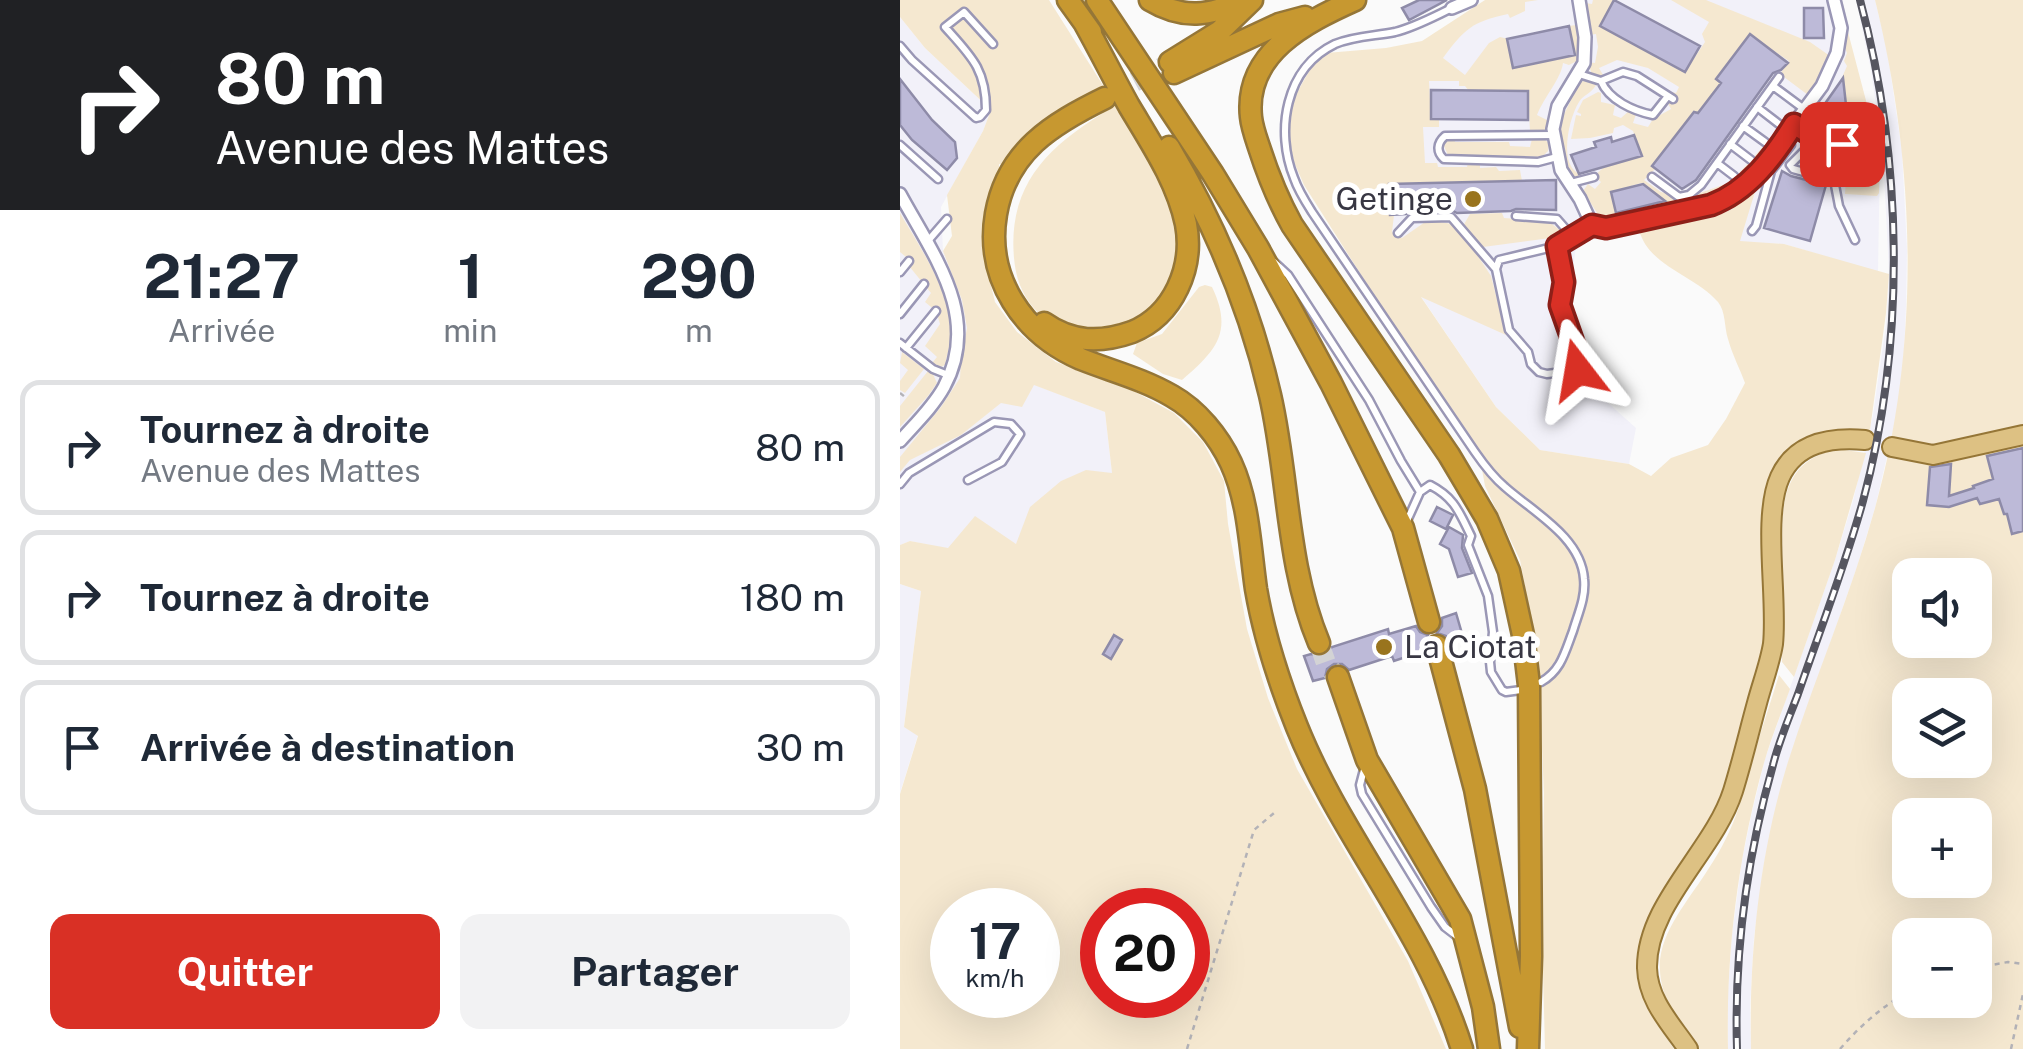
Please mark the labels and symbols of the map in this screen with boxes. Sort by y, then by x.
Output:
pin [1800,102,1885,187]
place label: Getinge [1336,180,1453,217]
marker: Getinge [1462,188,1484,210]
position arrow [1526,318,1630,422]
place label: La Ciotat [1404,628,1537,665]
marker: La Ciotat [1373,636,1395,658]
speed limit sign: 20 [1080,888,1210,1018]

